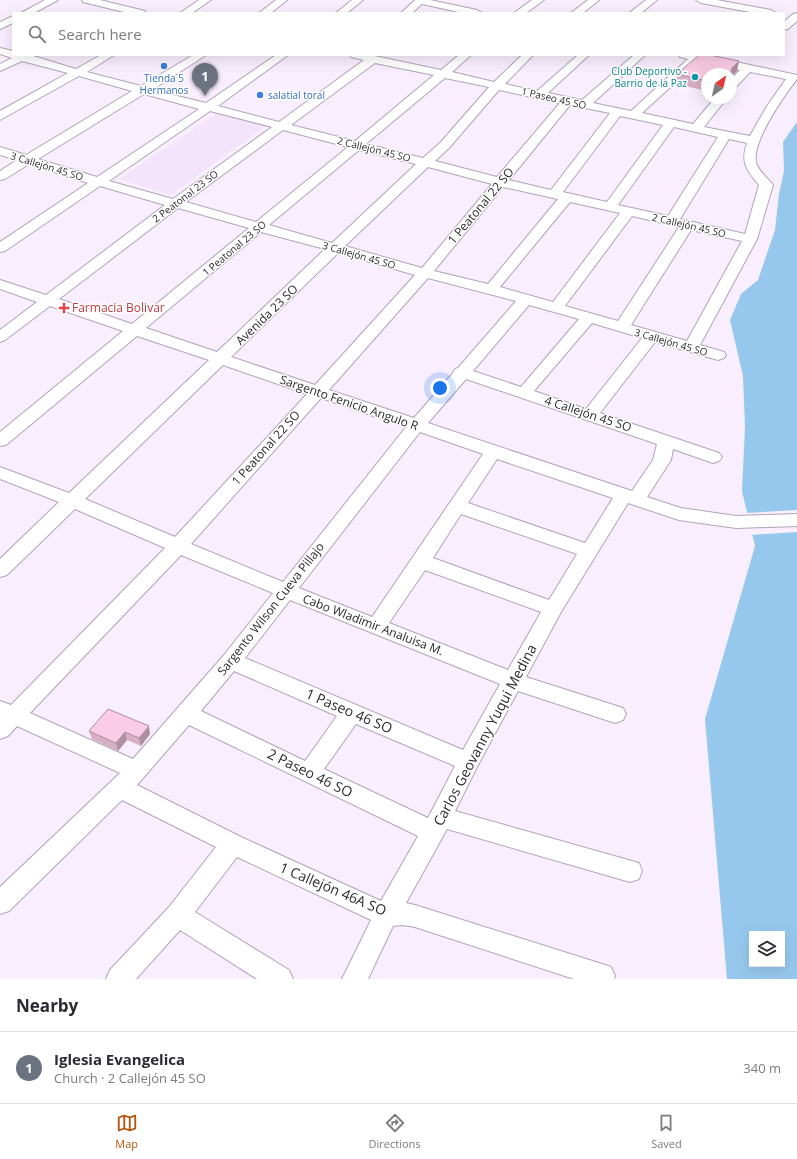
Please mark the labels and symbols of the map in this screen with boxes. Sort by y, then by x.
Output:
marker: Tienda 5 Hermanos [159,61,169,71]
pin: 1 [192,63,218,96]
place label: Club Deportivo - Barrio de la Paz [611,64,687,90]
north arrow [701,68,737,104]
place label: Tienda 5 Hermanos [140,71,189,97]
marker: Club Deportivo - Barrio de la Paz [690,72,700,82]
street label: 1 Paseo 45 SO [520,84,588,112]
place label: salatial toral [268,88,325,102]
marker: salatial toral [255,90,265,100]
street label: 2 Callejón 45 SO [336,133,412,165]
street label: 3 Callejón 45 SO [9,148,85,184]
street label: 1 Peatonal 22 SO [444,164,518,248]
street label: 2 Peatonal 23 SO [149,166,221,225]
street label: 2 Callejón 45 SO [651,210,728,240]
street label: 1 Peatonal 23 SO [199,217,269,279]
street label: 3 Callejón 45 SO [321,238,397,272]
street label: Avenida 23 SO [232,281,302,349]
place label: Farmacia Bolivar [72,299,165,316]
marker: Farmacia Bolivar [59,303,69,313]
street label: 3 Callejón 45 SO [633,325,709,359]
street label: Sargento Fenicio Angulo R [278,371,421,434]
your location [430,378,450,398]
street label: 4 Callejón 45 SO [542,391,634,436]
street label: 1 Peatonal 22 SO [228,407,304,489]
street label: Sargento Wilson Cueva Pillajo [213,539,328,679]
street label: Cabo Wladimir Analuisa M. [300,590,446,659]
street label: Carlos Geovanny Yuqui Medina [428,641,541,829]
street label: 1 Paseo 46 SO [303,684,396,737]
street label: 2 Paseo 46 SO [264,744,356,801]
street label: 1 Callejón 46A SO [277,857,390,920]

